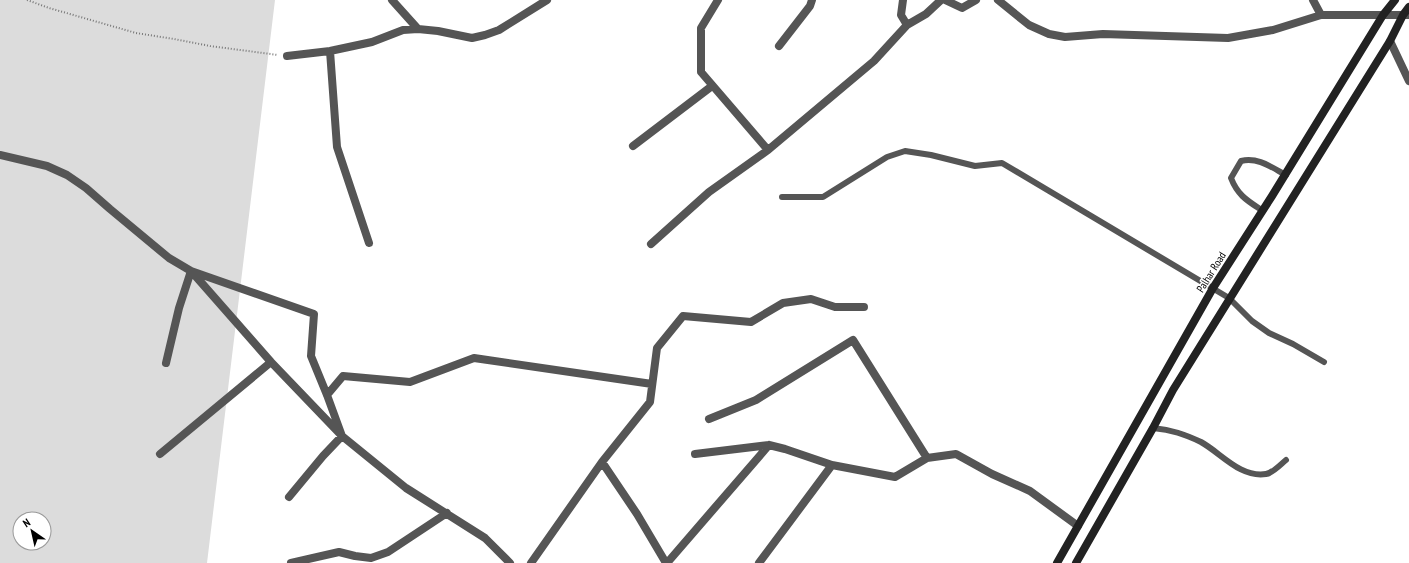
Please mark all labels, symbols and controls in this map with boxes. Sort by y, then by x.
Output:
street label: Palhar Road [1193,249,1229,295]
north arrow [12,511,52,551]
text: N [20,515,33,530]

